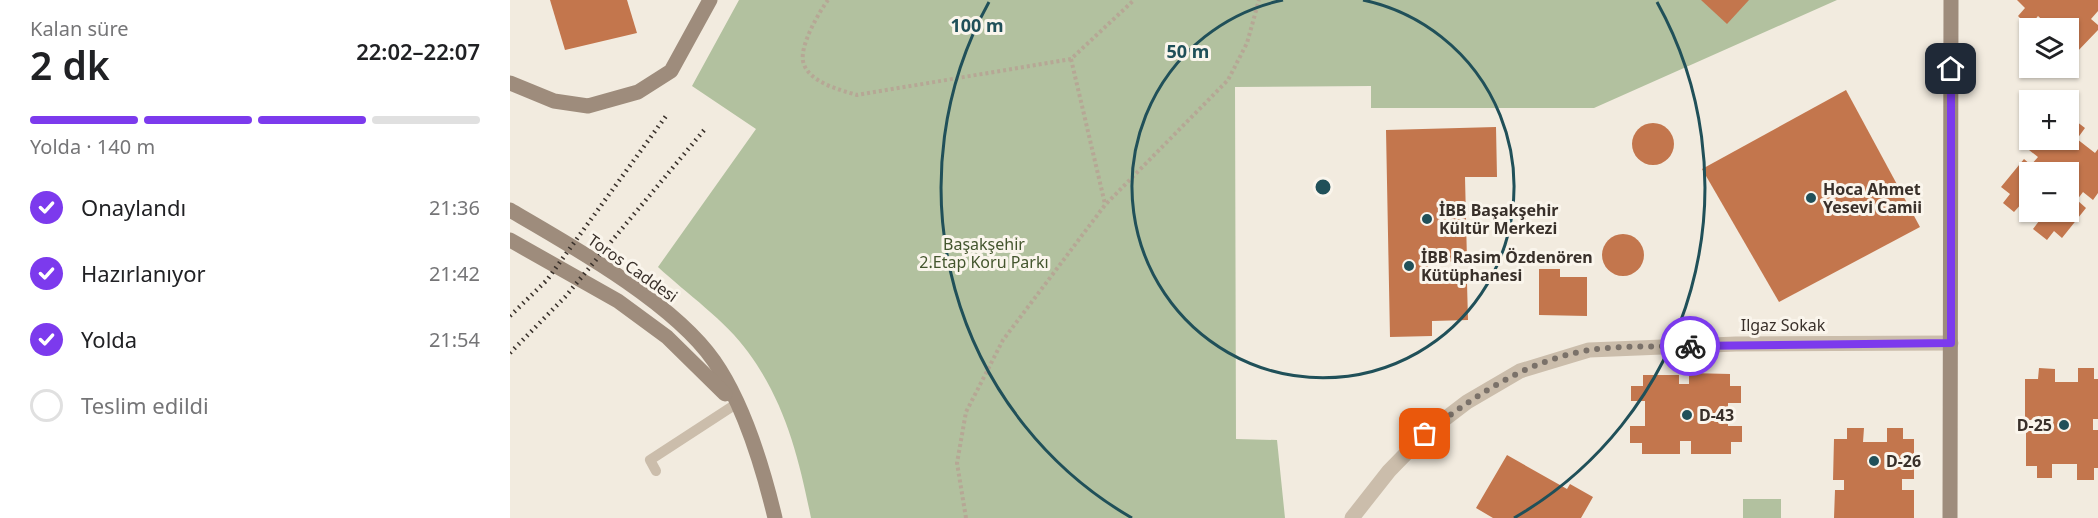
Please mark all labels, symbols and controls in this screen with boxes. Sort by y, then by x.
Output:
text: 100 m [950,13,1004,37]
text: Kalan süre [30,15,129,42]
map controls [2019,18,2079,222]
button: layers [2019,18,2079,78]
text: 22:02–22:07 [356,36,480,66]
text: 2 dk [30,38,110,91]
text: 50 m [1167,39,1209,63]
pin [1925,43,1976,94]
icon: home [1934,52,1967,85]
button: + [2019,90,2079,150]
text: Yolda · 140 m [30,133,155,160]
button: − [2019,162,2079,222]
centre of rings [1313,177,1333,197]
place label: Hoca Ahmet Yesevi Camii [1823,178,1922,218]
icon: check [30,191,63,224]
marker: Hoca Ahmet Yesevi Camii [1804,191,1818,205]
text: Onaylandı [81,192,186,222]
text: 21:36 [429,194,480,221]
place label: İBB Başakşehir Kültür Merkezi [1439,199,1558,239]
marker: İBB Başakşehir Kültür Merkezi [1420,212,1434,226]
street label: Toros Caddesi [584,229,682,307]
park label: Başakşehir 2.Etap Koru Parkı [919,233,1049,273]
place label: İBB Rasim Özdenören Kütüphanesi [1421,246,1593,286]
icon: check [30,257,63,290]
text: Hazırlanıyor [81,258,206,288]
marker: İBB Rasim Özdenören Kütüphanesi [1402,259,1416,273]
text: 21:42 [429,260,480,287]
street label: Ilgaz Sokak [1741,314,1826,336]
courier [1660,316,1720,376]
icon: check [30,323,63,356]
text: Yolda [81,324,137,354]
text: 21:54 [429,326,480,353]
icon: bike [1674,330,1707,363]
text: Teslim edildi [81,390,209,420]
place label: D-43 [1699,404,1734,426]
pin [1399,408,1450,459]
marker: D-43 [1680,408,1694,422]
place label: D-25 [2017,414,2052,436]
icon: bag [1408,417,1441,450]
marker: D-25 [2057,418,2071,432]
place label: D-26 [1886,450,1921,472]
marker: D-26 [1867,454,1881,468]

